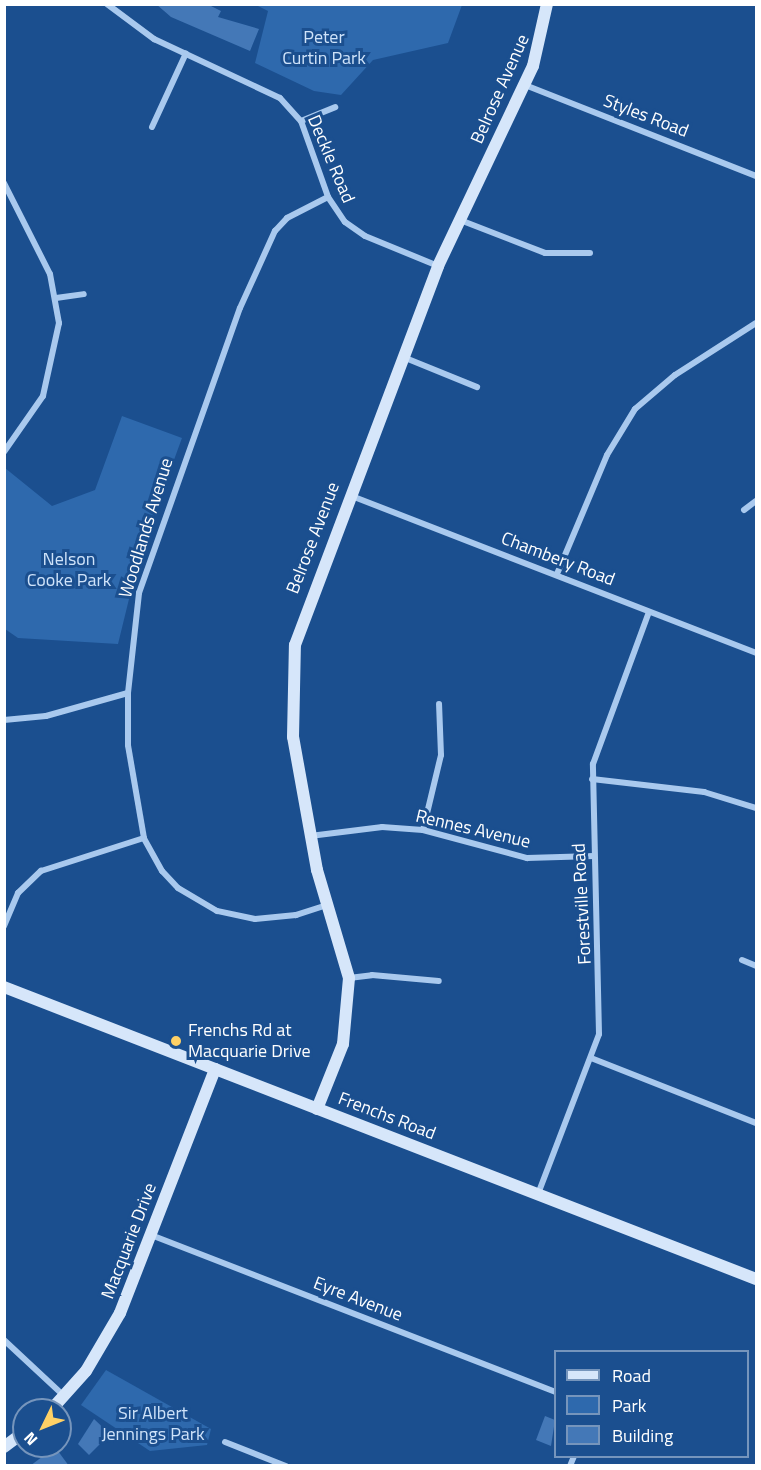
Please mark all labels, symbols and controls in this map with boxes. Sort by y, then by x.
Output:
park label: Peter Curtin Park [282,27,366,70]
street label: Belrose Avenue [466,31,534,147]
street label: Styles Road [601,90,691,142]
street label: Deckle Road [303,112,359,206]
street label: Woodlands Avenue [114,455,178,601]
street label: Belrose Avenue [282,479,344,597]
street label: Chambery Road [498,527,618,591]
park label: Nelson Cooke Park [27,549,111,592]
street label: Rennes Avenue [414,805,532,853]
street label: Forestville Road [568,843,596,965]
place label: Frenchs Rd at Macquarie Drive [188,1020,311,1062]
marker: Frenchs Rd at Macquarie Drive [169,1034,183,1048]
street label: Frenchs Road [335,1088,439,1144]
street label: Macquarie Drive [97,1180,161,1302]
street label: Eyre Avenue [310,1272,406,1326]
legend [554,1350,749,1458]
text: Road [612,1362,651,1389]
text: Park [612,1392,646,1419]
north arrow [12,1398,72,1458]
park label: Sir Albert Jennings Park [101,1403,205,1446]
text: Building [612,1422,673,1449]
text: N [18,1427,43,1451]

